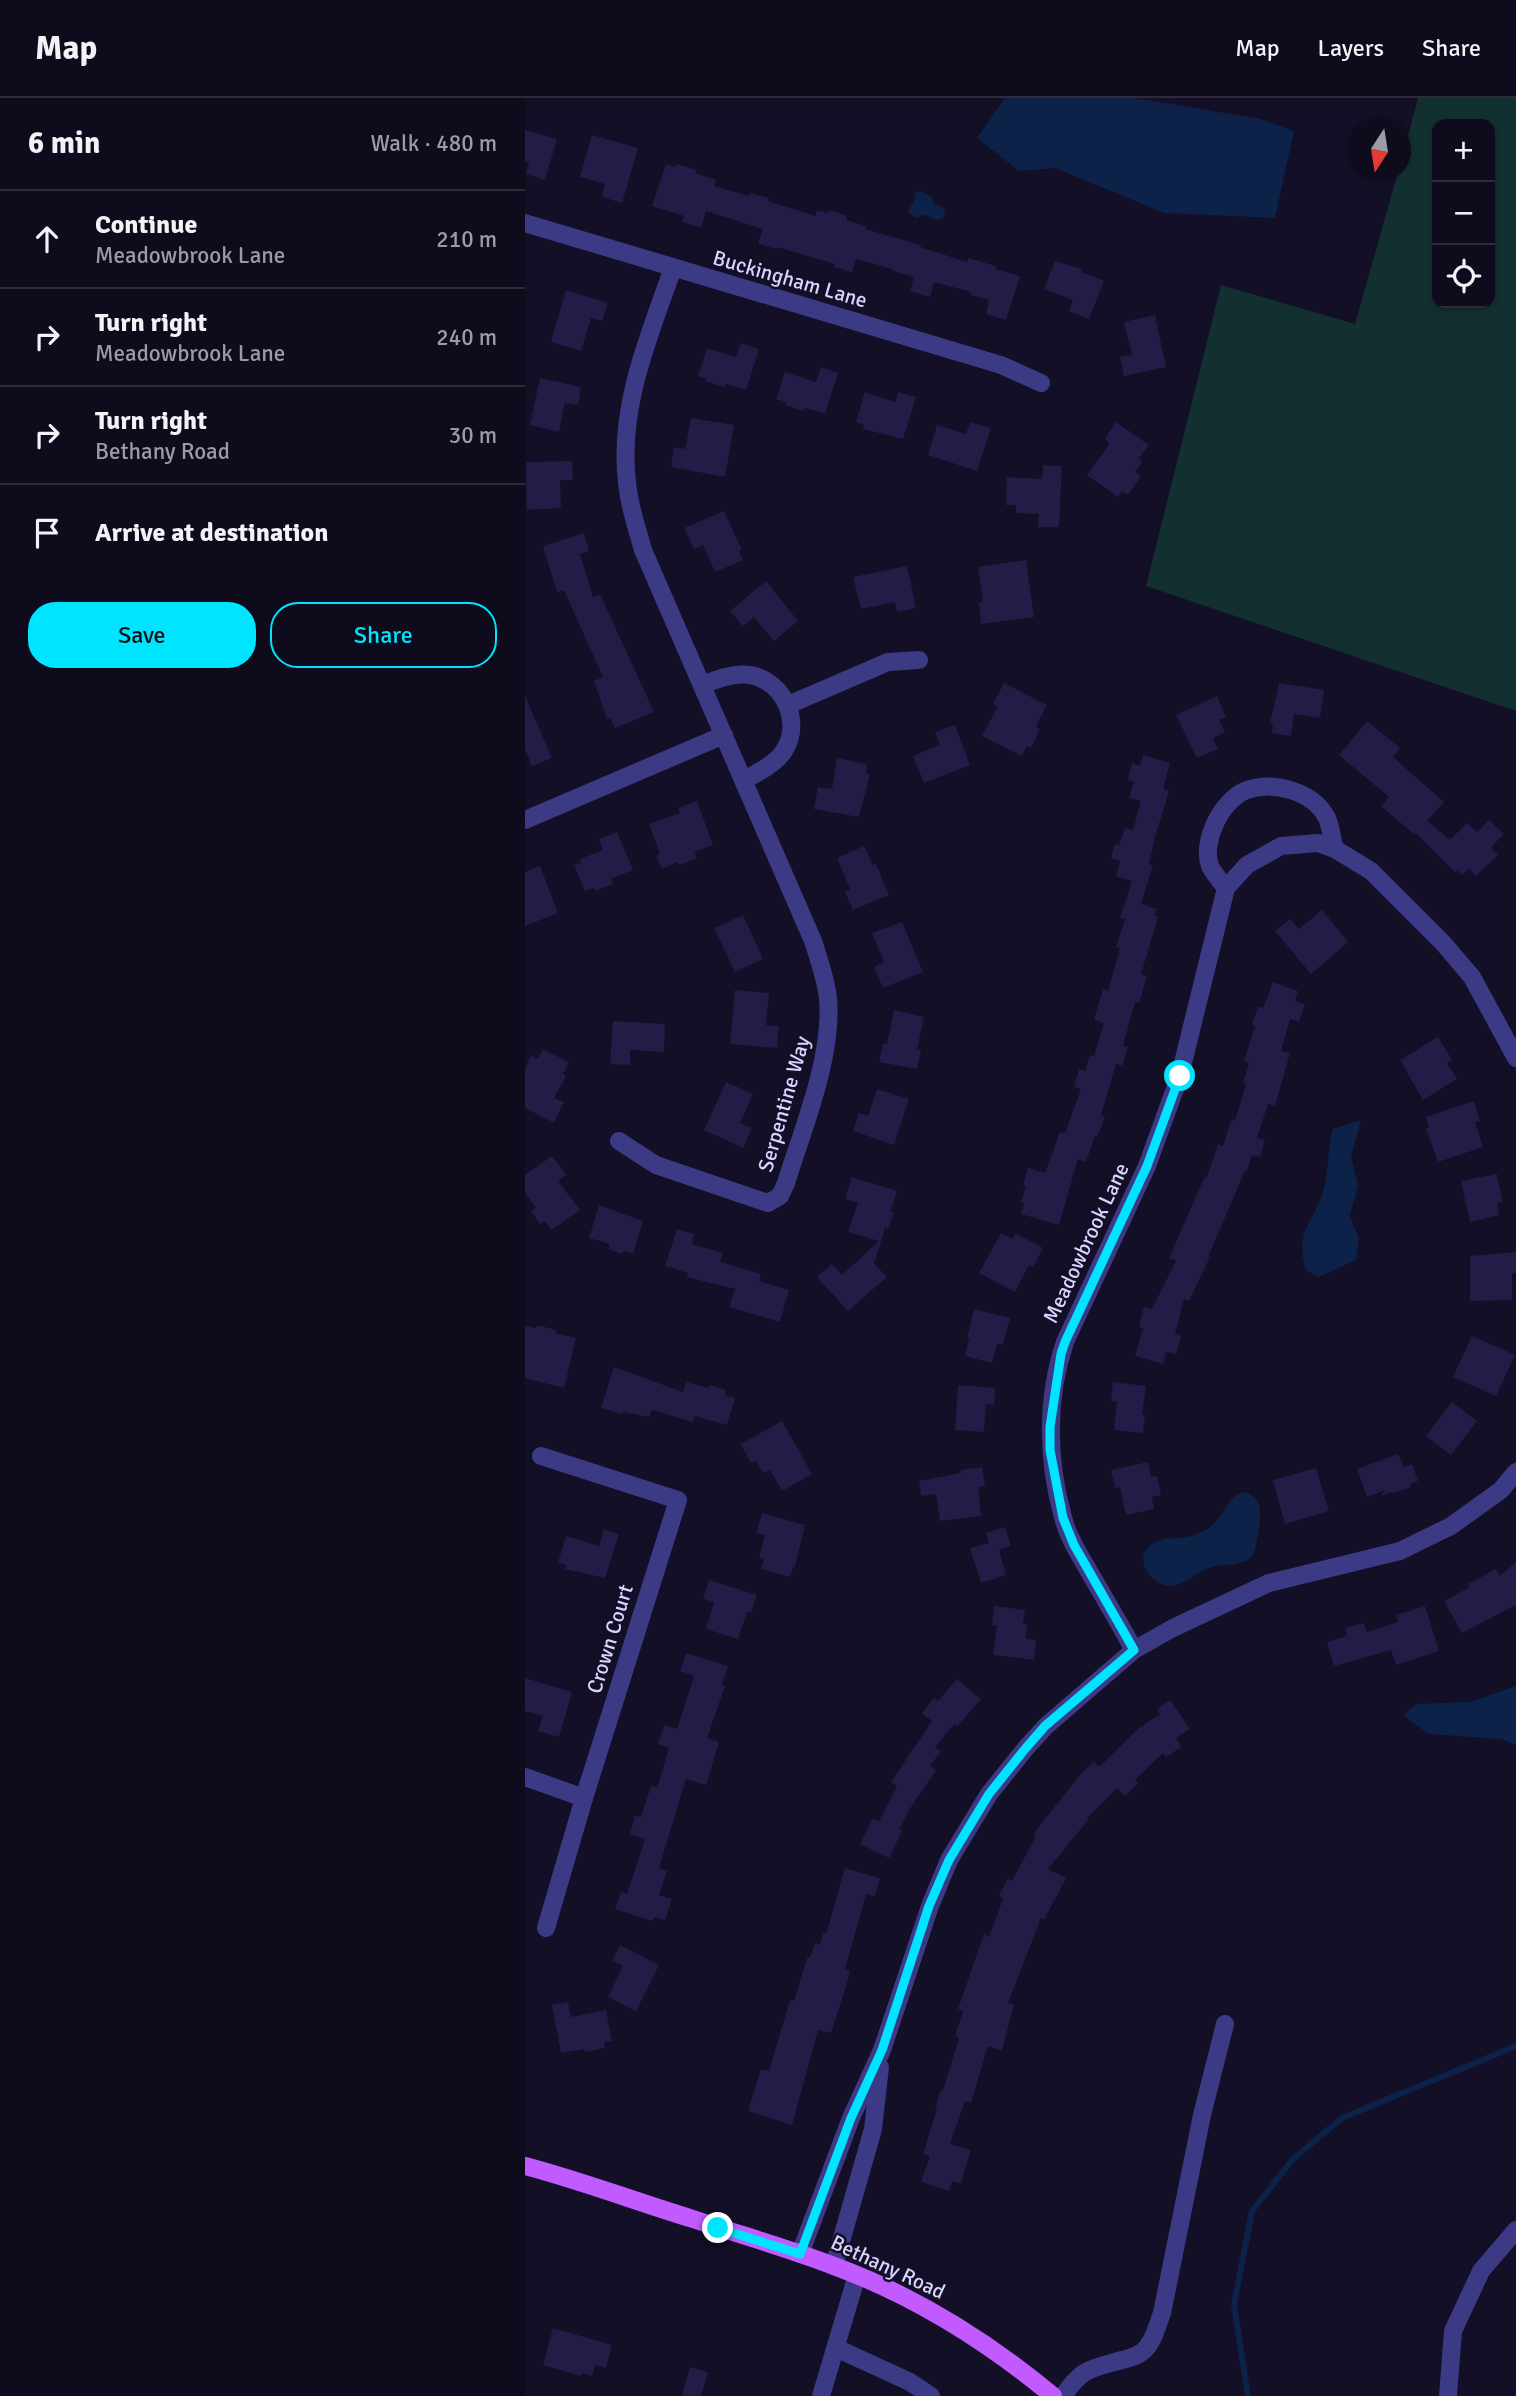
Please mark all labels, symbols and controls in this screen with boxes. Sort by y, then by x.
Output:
text: Map [35,28,97,69]
text: Map [1235,33,1280,63]
text: Layers [1318,33,1384,63]
text: Share [1422,33,1481,63]
north arrow [1348,119,1411,182]
map controls [1432,119,1495,308]
button: + [1432,119,1495,182]
text: 6 min [28,125,100,162]
text: Walk · 480 m [371,129,497,158]
button: − [1432,182,1495,245]
text: Continue [95,209,197,241]
icon: ahead [28,220,66,258]
text: 210 m [436,225,497,254]
text: Meadowbrook Lane [95,241,285,270]
street label: Buckingham Lane [710,245,870,313]
button: locate [1432,245,1495,308]
text: Turn right [95,307,207,339]
icon: right [28,318,66,356]
text: 240 m [436,323,497,352]
text: Meadowbrook Lane [95,339,285,368]
text: Turn right [95,405,207,437]
icon: right [28,416,66,454]
text: 30 m [449,421,497,450]
text: Bethany Road [95,437,230,466]
icon: arrive [28,514,66,552]
text: Arrive at destination [95,517,328,549]
button: Save [28,602,256,668]
button: Share [270,602,497,668]
street label: Serpentine Way [752,1033,816,1175]
route start [1164,1060,1195,1091]
street label: Meadowbrook Lane [1037,1159,1135,1327]
street label: Crown Court [581,1581,639,1697]
route end [702,2212,733,2243]
street label: Bethany Road [827,2229,949,2305]

